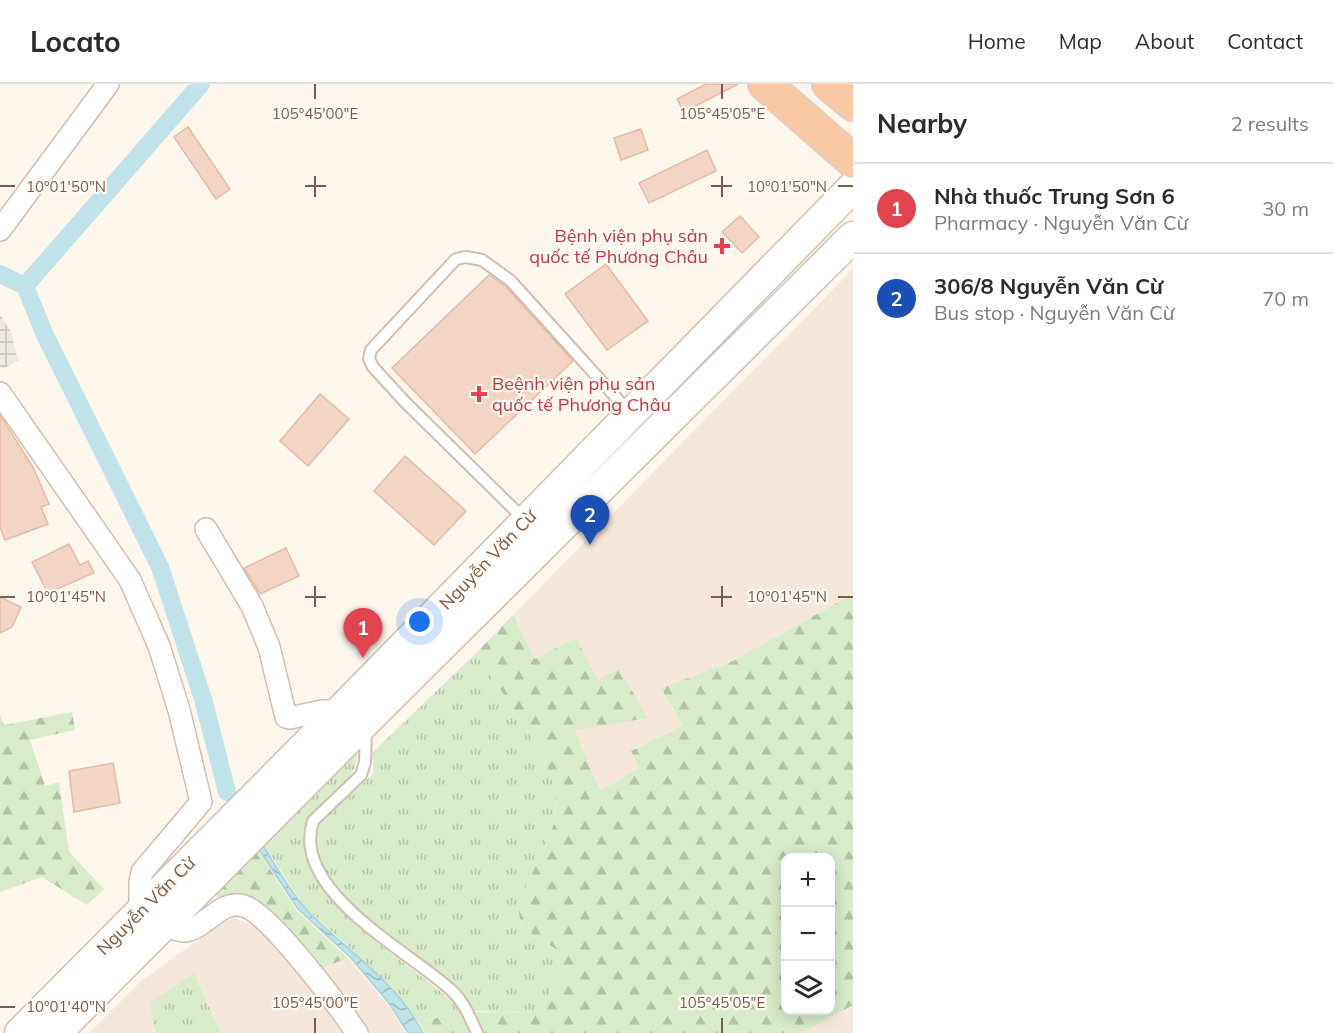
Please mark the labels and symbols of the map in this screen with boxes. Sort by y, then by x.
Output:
text: 105°45'00"E [272,104,358,123]
text: 105°45'05"E [679,104,765,123]
text: 10°01'50"N [26,177,106,196]
text: 10°01'50"N [747,177,827,196]
place label: Bệnh viện phụ sản quốc tế Phương Châu [529,224,708,268]
marker: Bệnh viện phụ sản quốc tế Phương Châu [713,237,731,255]
place label: Beệnh viện phụ sản quốc tế Phương Châu [492,372,671,416]
marker: Beệnh viện phụ sản quốc tế Phương Châu [470,385,488,403]
pin: 2 [570,496,610,545]
street label: Nguyễn Văn Cừ [434,504,542,614]
text: 10°01'45"N [26,587,106,606]
text: 10°01'45"N [747,587,827,606]
your location [405,607,434,636]
pin: 1 [344,608,382,658]
street label: Nguyễn Văn Cừ [91,850,201,960]
text: 105°45'00"E [272,993,358,1012]
text: 105°45'05"E [679,993,765,1012]
text: 10°01'40"N [26,997,106,1016]

